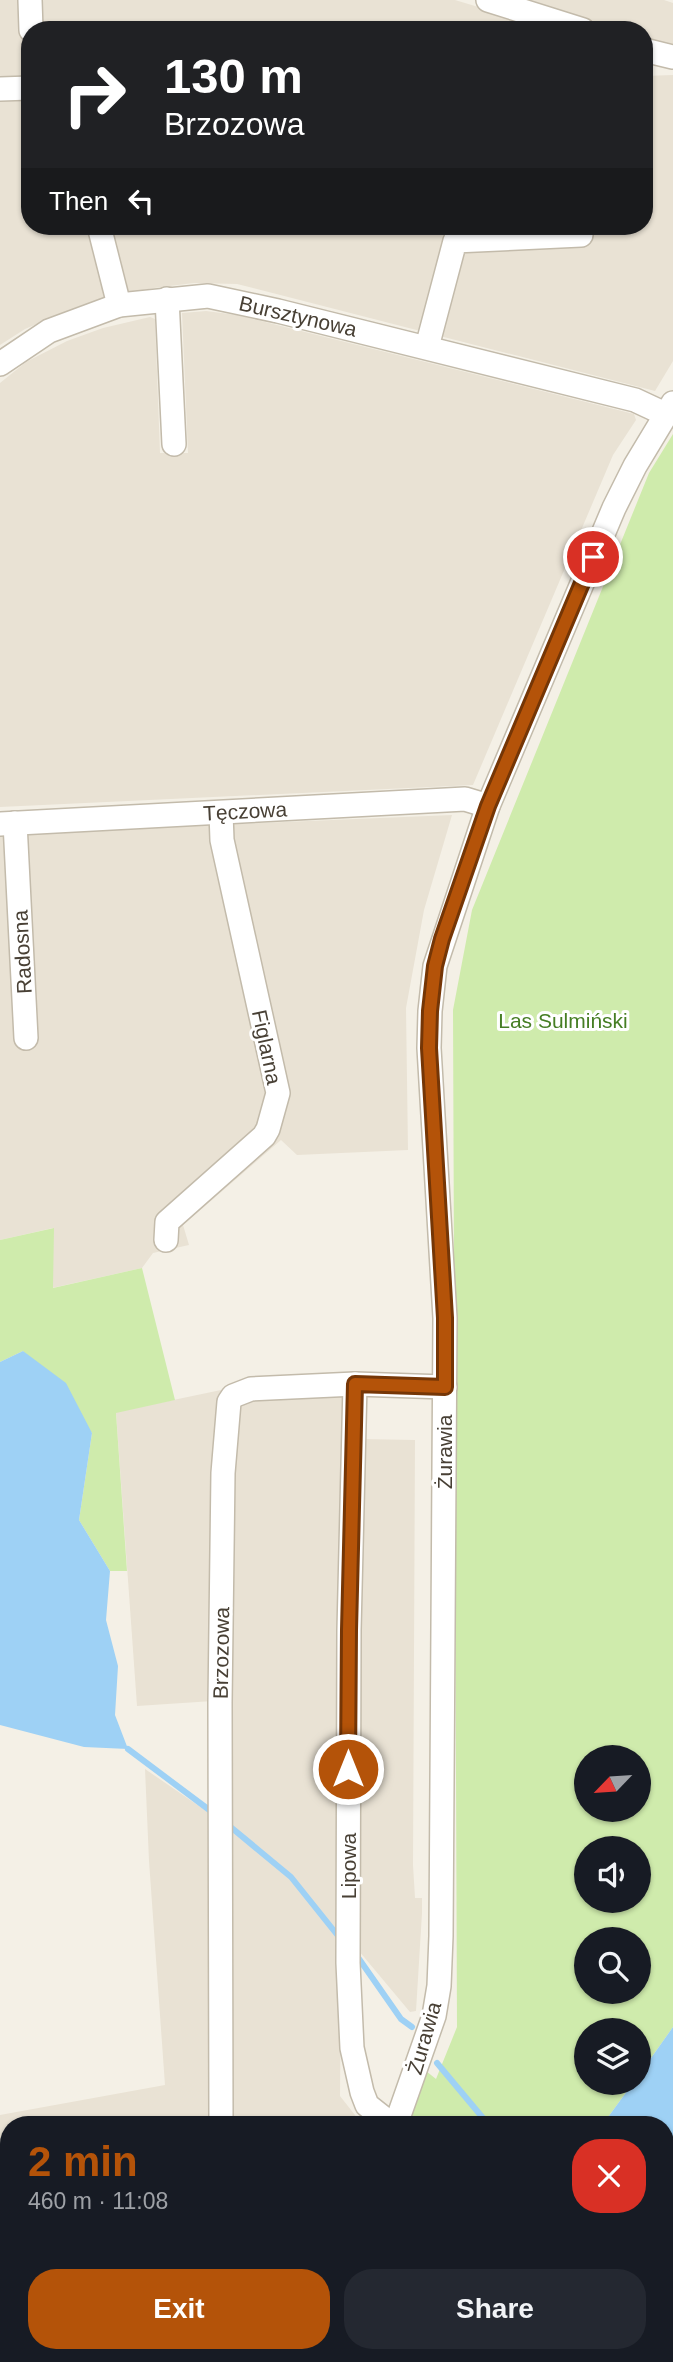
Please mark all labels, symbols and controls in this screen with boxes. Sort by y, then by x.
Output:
icon: right [49,49,140,140]
text: 130 m [164,49,303,103]
text: Brzozowa [164,106,305,142]
icon: left [122,182,160,220]
text: Then [49,186,108,216]
street label: Bursztynowa [237,291,359,341]
pin [563,527,623,587]
icon: arrive [574,538,612,576]
street label: Tęczowa [202,797,288,825]
street label: Radosna [8,909,36,995]
street label: Figlarna [248,1008,286,1087]
park label: Las Sulmiński [498,1009,628,1032]
street label: Żurawia [433,1414,456,1489]
street label: Brzozowa [209,1606,233,1699]
position arrow [311,1732,385,1806]
north arrow [574,1745,651,1822]
map controls [574,1745,651,2095]
street label: Lipowa [337,1832,360,1899]
button: sound [574,1836,651,1913]
button: search [574,1927,651,2004]
street label: Żurawia [403,1999,445,2077]
button: layers [574,2018,651,2095]
text: 2 min [28,2138,138,2185]
button: close [572,2139,646,2213]
text: 460 m · 11:08 [28,2188,168,2214]
button: Exit [28,2269,330,2349]
button: Share [344,2269,646,2349]

